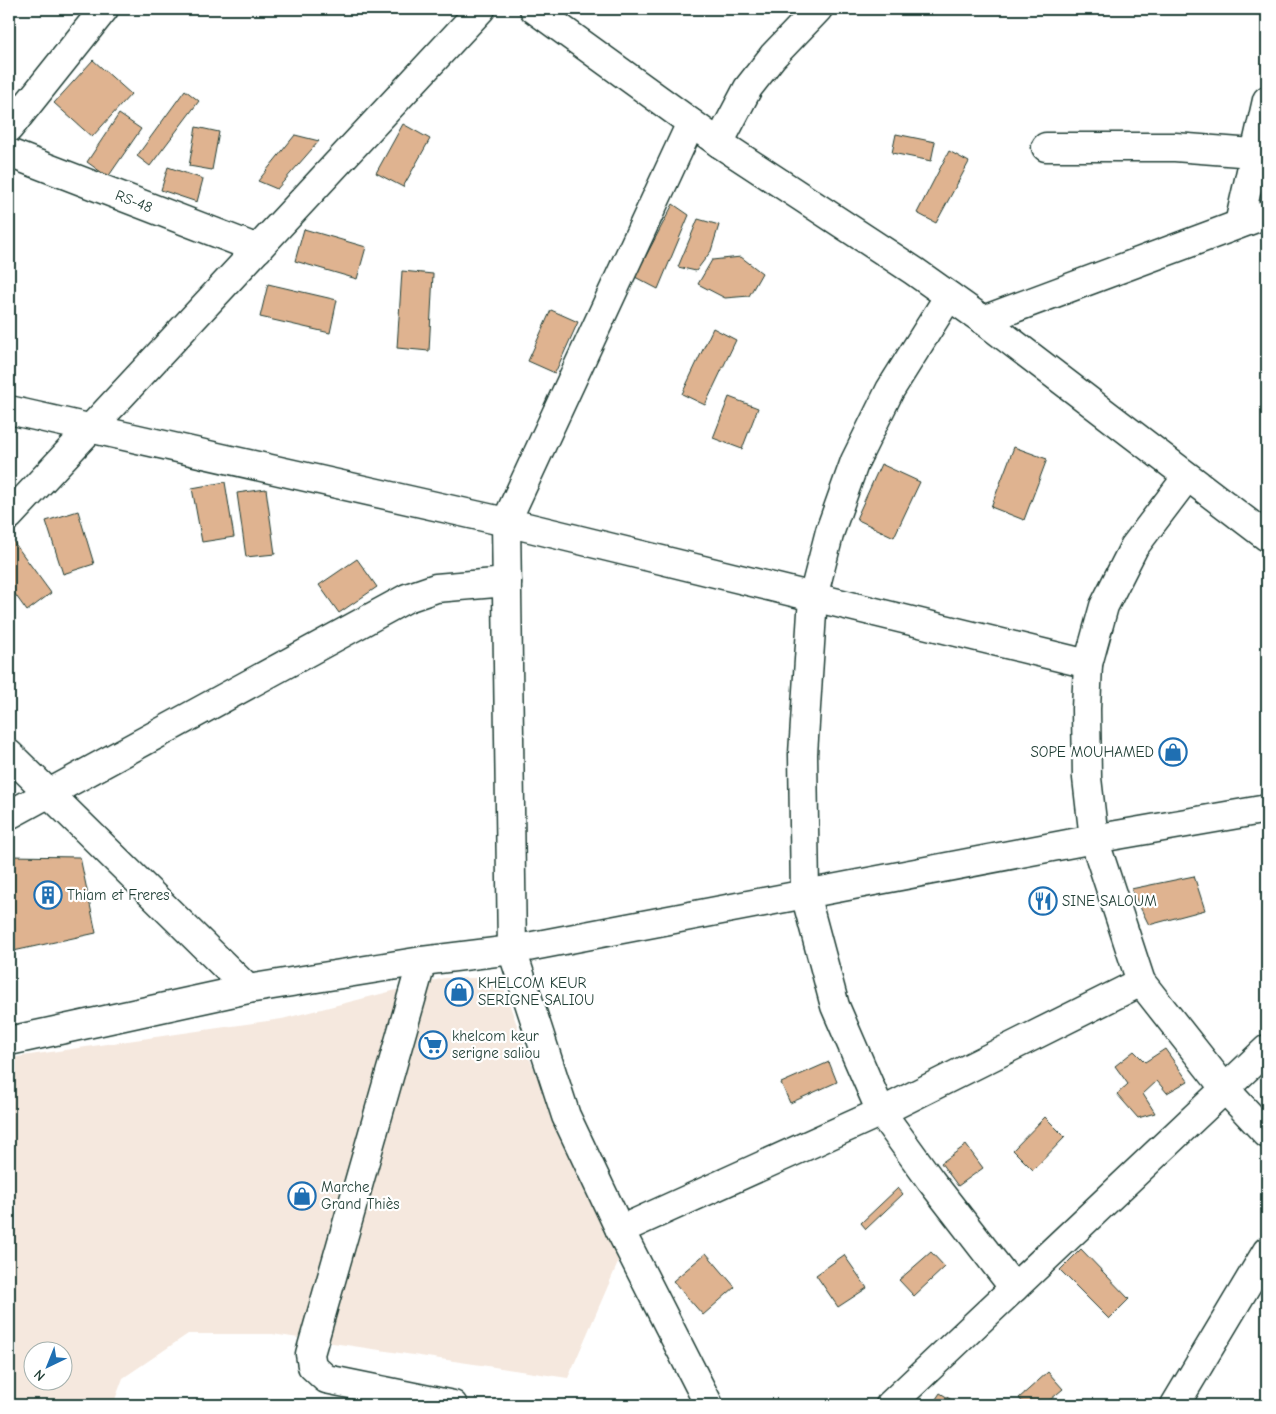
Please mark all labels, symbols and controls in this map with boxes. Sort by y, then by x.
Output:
street label: RS-48 [113,186,155,216]
shop icon: SOPE MOUHAMED [1158,737,1188,767]
place label: SOPE MOUHAMED [1030,743,1154,761]
building icon: Thiam et Freres [33,880,63,910]
place label: Thiam et Freres [67,886,170,904]
restaurant icon: SINE SALOUM [1028,886,1058,916]
place label: SINE SALOUM [1062,892,1157,910]
place label: KHELCOM KEUR SERIGNE SALIOU [478,974,594,1009]
shop icon: KHELCOM KEUR SERIGNE SALIOU [444,977,474,1007]
place label: khelcom keur serigne saliou [452,1027,540,1062]
supermarket icon: khelcom keur serigne saliou [418,1030,448,1060]
place label: Marche Grand Thiès [321,1178,399,1213]
shop icon: Marche Grand Thiès [287,1181,317,1211]
north arrow [22,1342,72,1392]
text: N [30,1366,49,1384]

